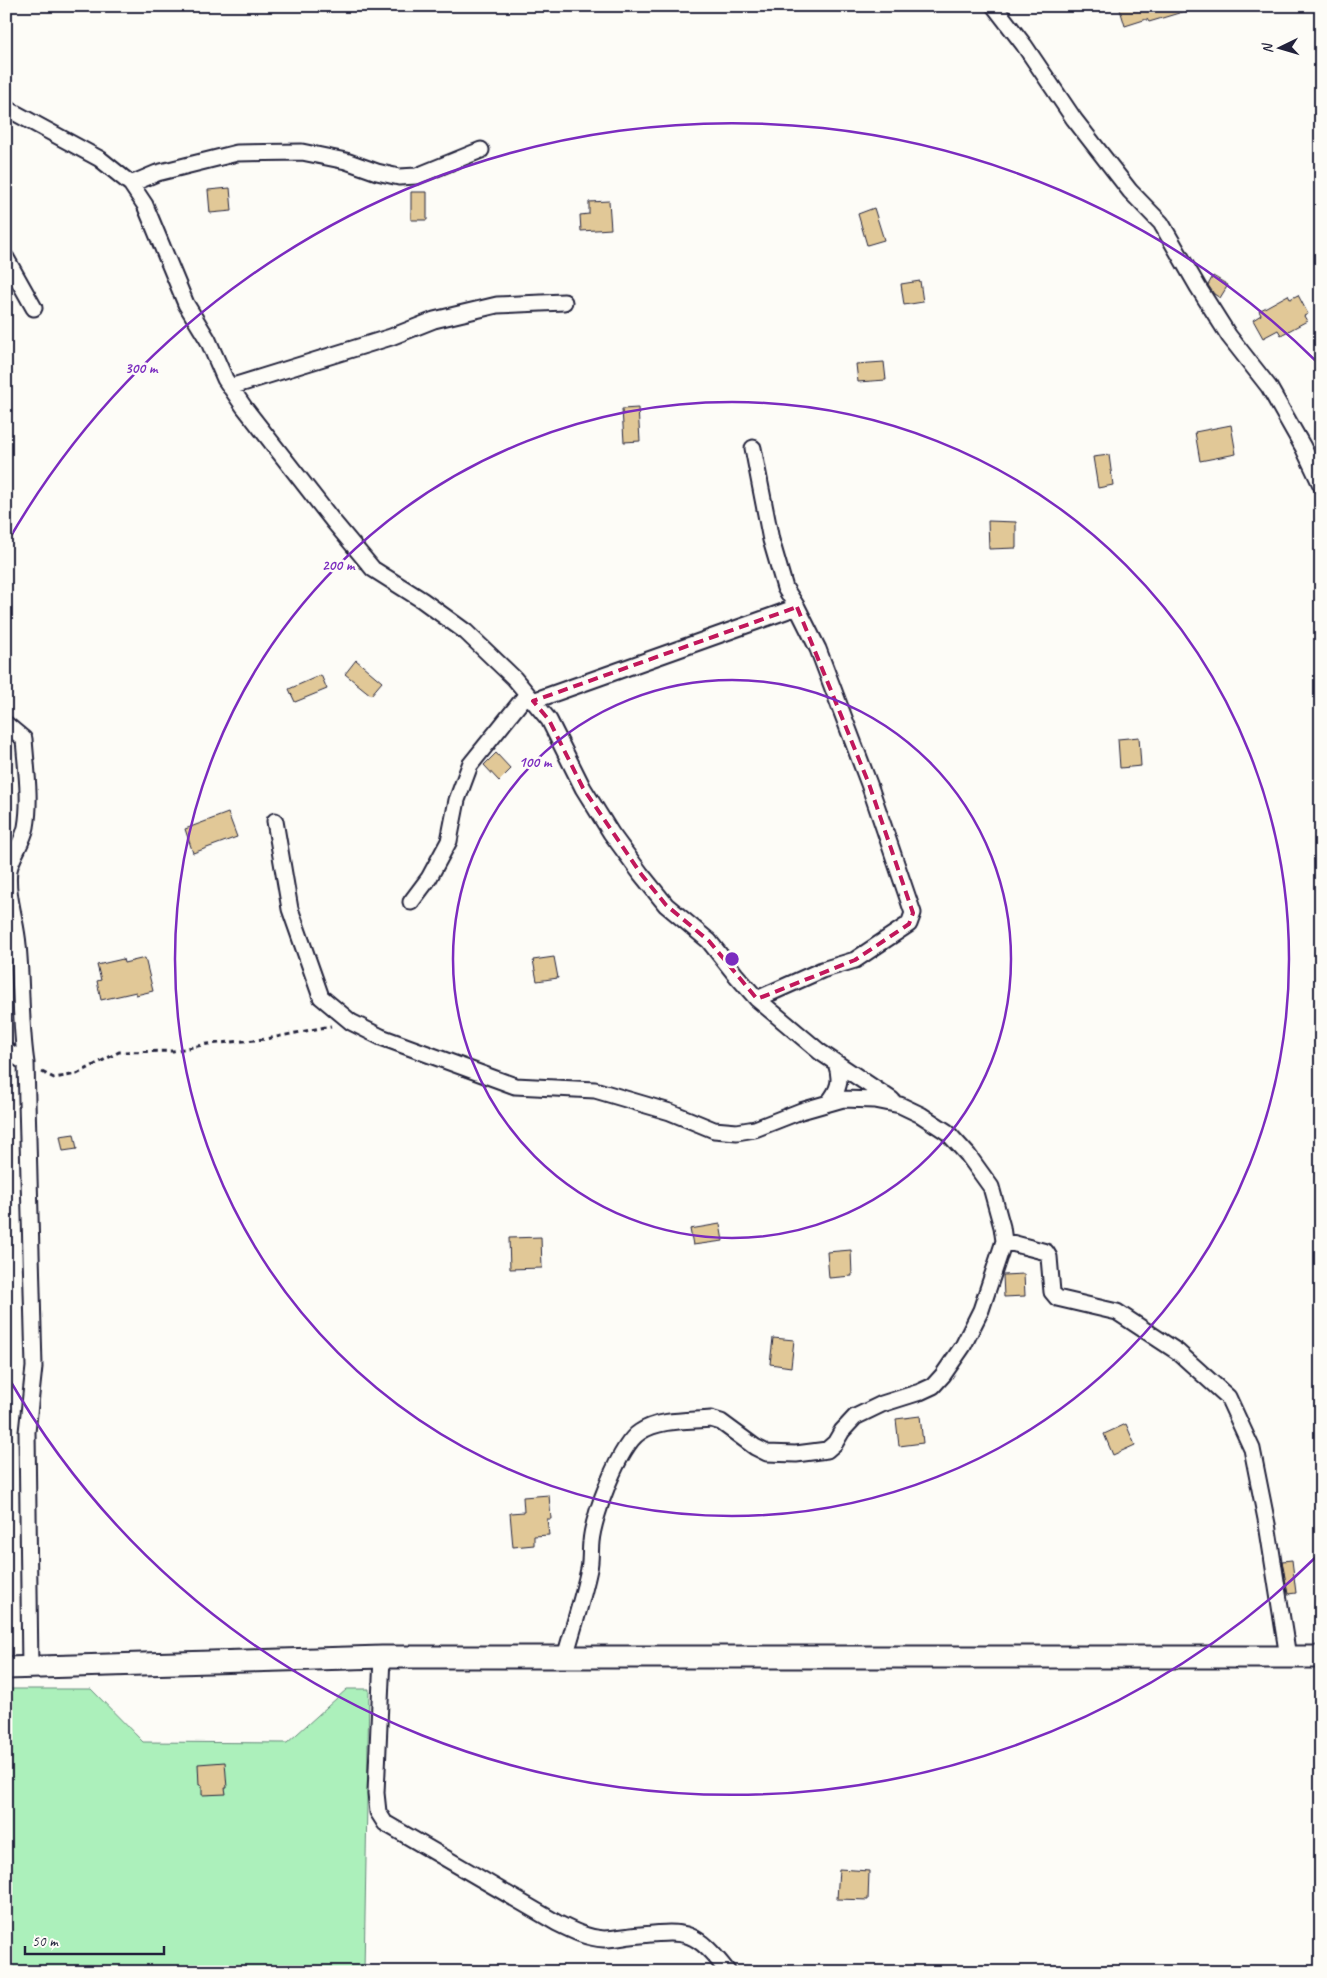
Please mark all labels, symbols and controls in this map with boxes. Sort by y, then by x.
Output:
north arrow [1254,22,1304,72]
text: N [1258,42,1276,54]
text: 300 m [125,359,159,378]
text: 200 m [322,556,356,575]
text: 100 m [519,753,553,772]
centre of rings [723,950,741,968]
scale bar [25,1923,164,1955]
text: 50 m [32,1932,59,1951]

